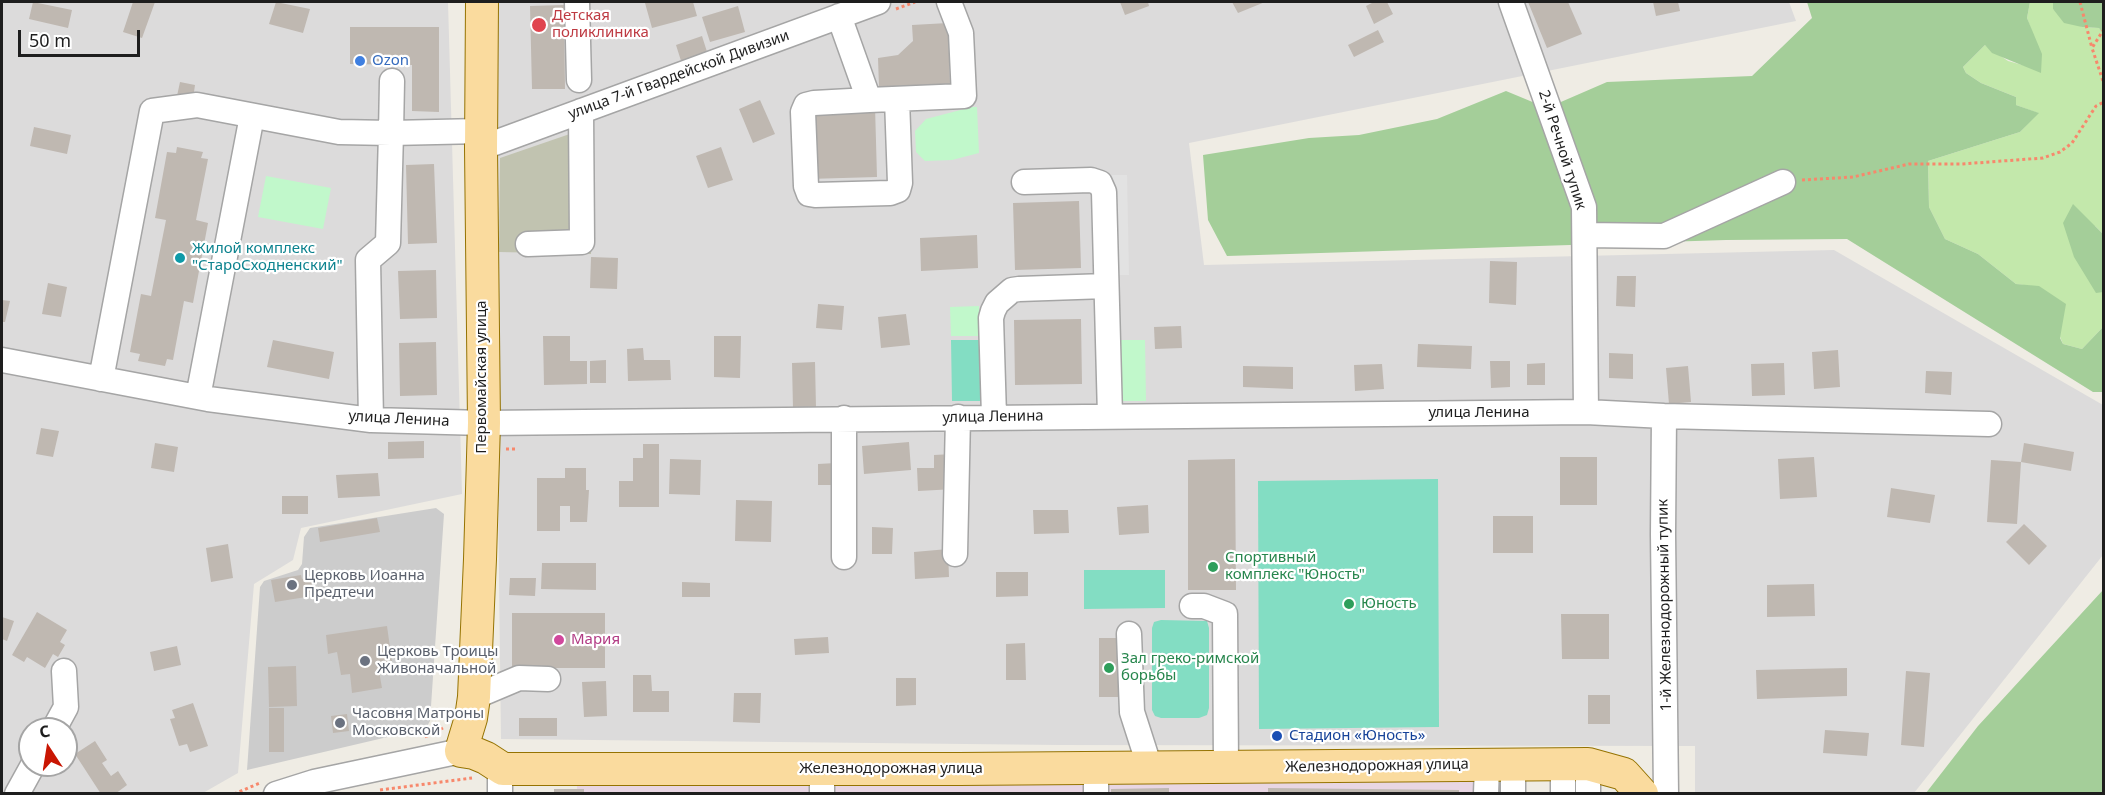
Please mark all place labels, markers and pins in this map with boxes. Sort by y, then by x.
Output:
place label: Детская поликлиника [552,7,649,42]
marker: Детская поликлиника [530,16,548,34]
place label: Ozon [372,52,409,70]
marker: Ozon [353,54,367,68]
place label: Жилой комплекс "СтароСходненский" [192,240,343,275]
marker: Жилой комплекс "СтароСходненский" [173,251,187,265]
place label: Спортивный комплекс "Юность" [1225,549,1365,584]
marker: Спортивный комплекс "Юность" [1206,560,1220,574]
place label: Церковь Иоанна Предтечи [304,567,425,602]
marker: Церковь Иоанна Предтечи [285,578,299,592]
place label: Юность [1361,595,1417,613]
marker: Юность [1342,597,1356,611]
place label: Мария [571,631,620,649]
marker: Мария [552,633,566,647]
place label: Церковь Троицы Живоначальной [377,643,498,678]
place label: Зал греко-римской борьбы [1121,650,1259,685]
marker: Церковь Троицы Живоначальной [358,654,372,668]
marker: Зал греко-римской борьбы [1102,661,1116,675]
place label: Часовня Матроны Московской [352,705,484,740]
marker: Часовня Матроны Московской [333,716,347,730]
place label: Стадион «Юность» [1289,727,1425,745]
marker: Стадион «Юность» [1270,729,1284,743]

